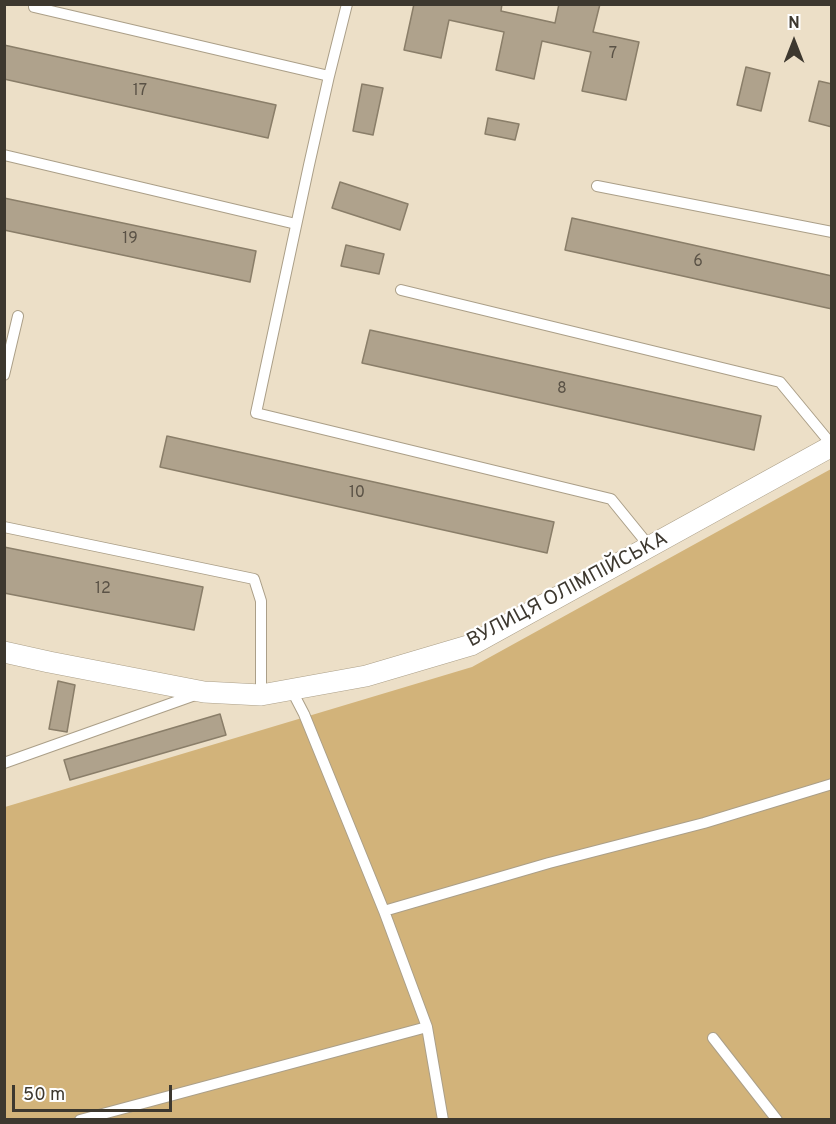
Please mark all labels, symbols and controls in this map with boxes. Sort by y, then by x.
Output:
north arrow [764,12,824,72]
text: N [788,14,800,34]
house number: 7 [609,45,617,65]
house number: 17 [133,82,147,102]
house number: 19 [122,230,138,250]
house number: 6 [693,253,703,273]
house number: 8 [557,380,567,400]
house number: 10 [349,484,365,504]
street label: ВУЛИЦЯ ОЛІМПІЙСЬКА [464,528,672,654]
house number: 12 [95,580,111,600]
scale bar [15,1073,176,1111]
text: 50 m [23,1084,65,1107]

